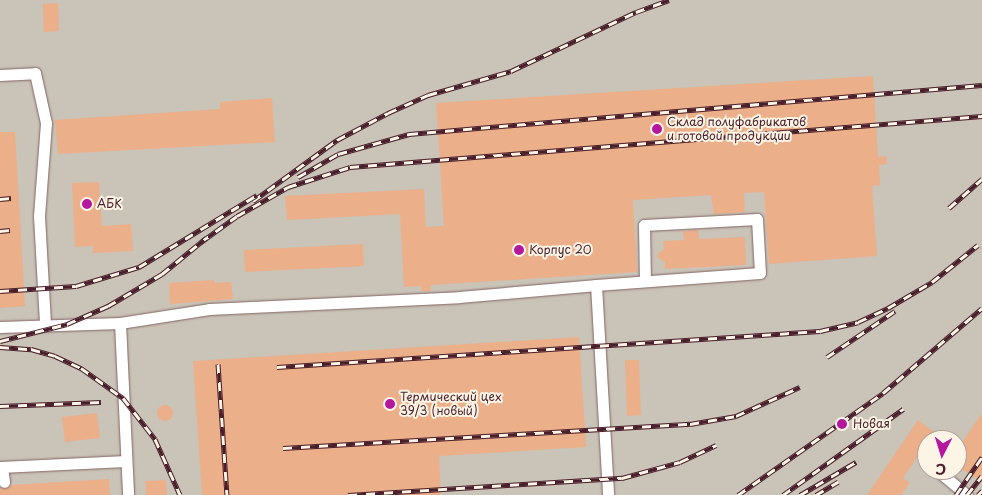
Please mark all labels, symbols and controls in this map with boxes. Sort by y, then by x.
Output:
place label: Склад полуфабрикатов и готовой продукции [667,115,806,143]
marker: Склад полуфабрикатов и готовой продукции [651,123,663,135]
place label: АБК [97,197,122,211]
marker: АБК [81,198,93,210]
place label: Корпус 20 [529,243,592,257]
marker: Корпус 20 [513,244,525,256]
place label: Термический цех 39/3 (новый) [400,390,502,418]
marker: Термический цех 39/3 (новый) [384,398,396,410]
marker: Новая [835,417,849,431]
place label: Новая [853,417,890,431]
north arrow [917,430,967,480]
text: С [935,459,947,480]

